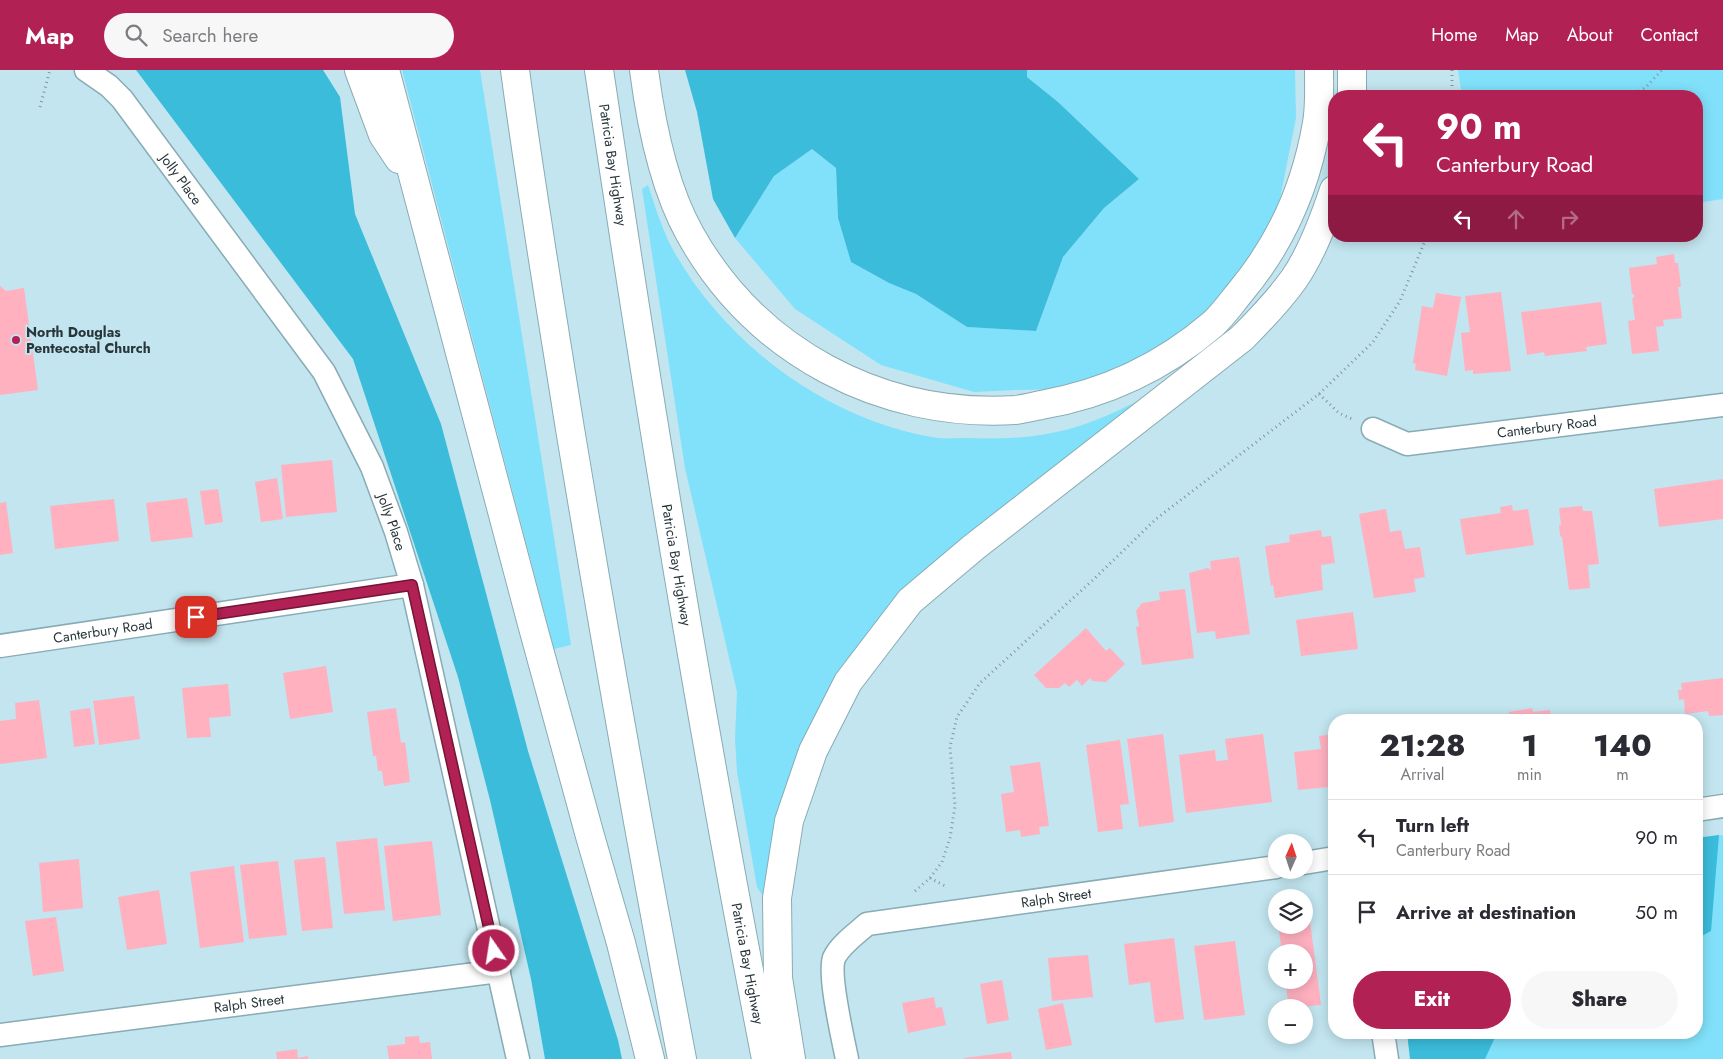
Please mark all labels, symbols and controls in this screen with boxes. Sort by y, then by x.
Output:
search box [104,13,454,58]
text: Map [25,18,74,53]
icon: search [122,21,150,49]
text: Search here [162,22,258,49]
text: Home [1431,22,1477,48]
text: Map [1505,22,1539,48]
text: About [1567,22,1612,48]
text: Contact [1640,22,1698,48]
text: 90 m [1436,102,1522,152]
street label: Patricia Bay Highway [594,103,632,228]
icon: left [1353,110,1418,175]
street label: Jolly Place [154,148,207,209]
text: Canterbury Road [1436,148,1593,180]
icon: left [1449,205,1477,233]
icon: ahead [1502,205,1530,233]
icon: right [1555,205,1583,233]
place label: North Douglas Pentecostal Church [26,322,151,358]
marker: North Douglas Pentecostal Church [10,334,22,346]
street label: Canterbury Road [1496,411,1598,443]
street label: Jolly Place [372,489,411,553]
street label: Patricia Bay Highway [657,503,697,628]
pin [175,596,217,638]
icon: arrive [182,603,210,631]
street label: Canterbury Road [52,614,154,648]
text: 21:28 [1379,724,1466,767]
text: 1 [1522,724,1537,767]
text: 140 [1593,724,1652,767]
text: Arrival [1400,763,1445,786]
text: min [1517,763,1542,786]
text: m [1616,763,1629,786]
text: Turn left [1396,812,1469,839]
icon: left [1353,823,1381,851]
text: 90 m [1635,824,1678,851]
north arrow [1268,834,1312,879]
map controls [1268,834,1313,1044]
text: Canterbury Road [1396,839,1510,862]
street label: Ralph Street [1020,883,1093,912]
button: layers [1268,889,1313,934]
icon: arrive [1353,898,1381,926]
text: Arrive at destination [1396,899,1576,926]
text: 50 m [1635,899,1678,926]
street label: Patricia Bay Highway [727,901,769,1027]
position arrow [467,924,519,976]
button: + [1268,944,1313,989]
button: Exit [1353,971,1511,1029]
button: Share [1521,971,1678,1029]
street label: Ralph Street [213,989,286,1017]
button: − [1268,999,1313,1044]

